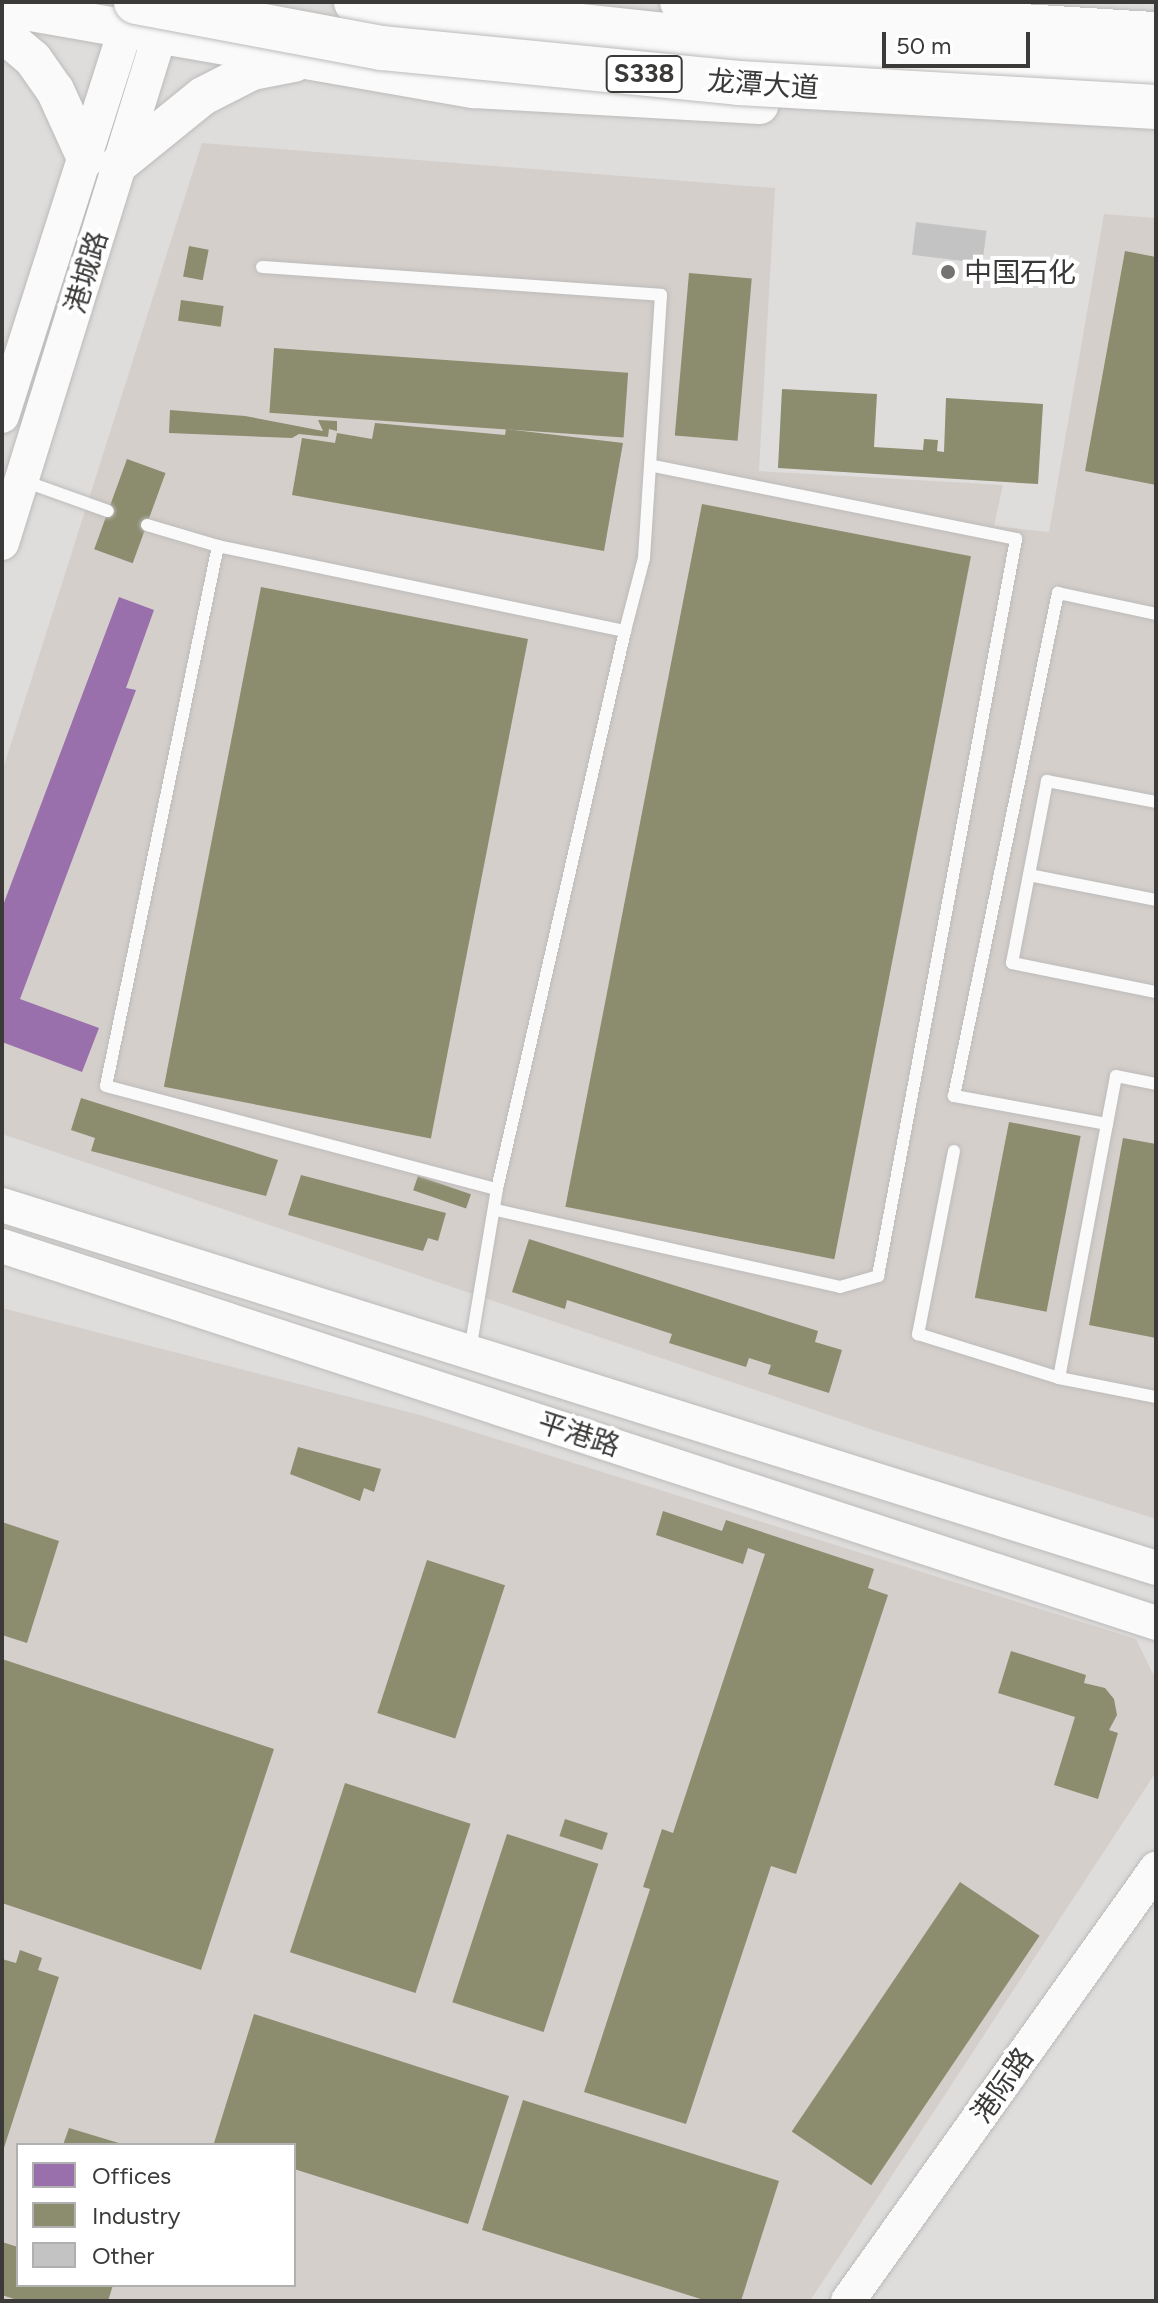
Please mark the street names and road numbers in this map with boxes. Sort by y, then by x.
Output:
road number: S338 [604,52,684,96]
street label: 龙潭大道 [706,63,820,105]
street label: 港城路 [58,227,114,317]
street label: 平港路 [534,1405,624,1463]
street label: 港际路 [964,2041,1040,2129]

